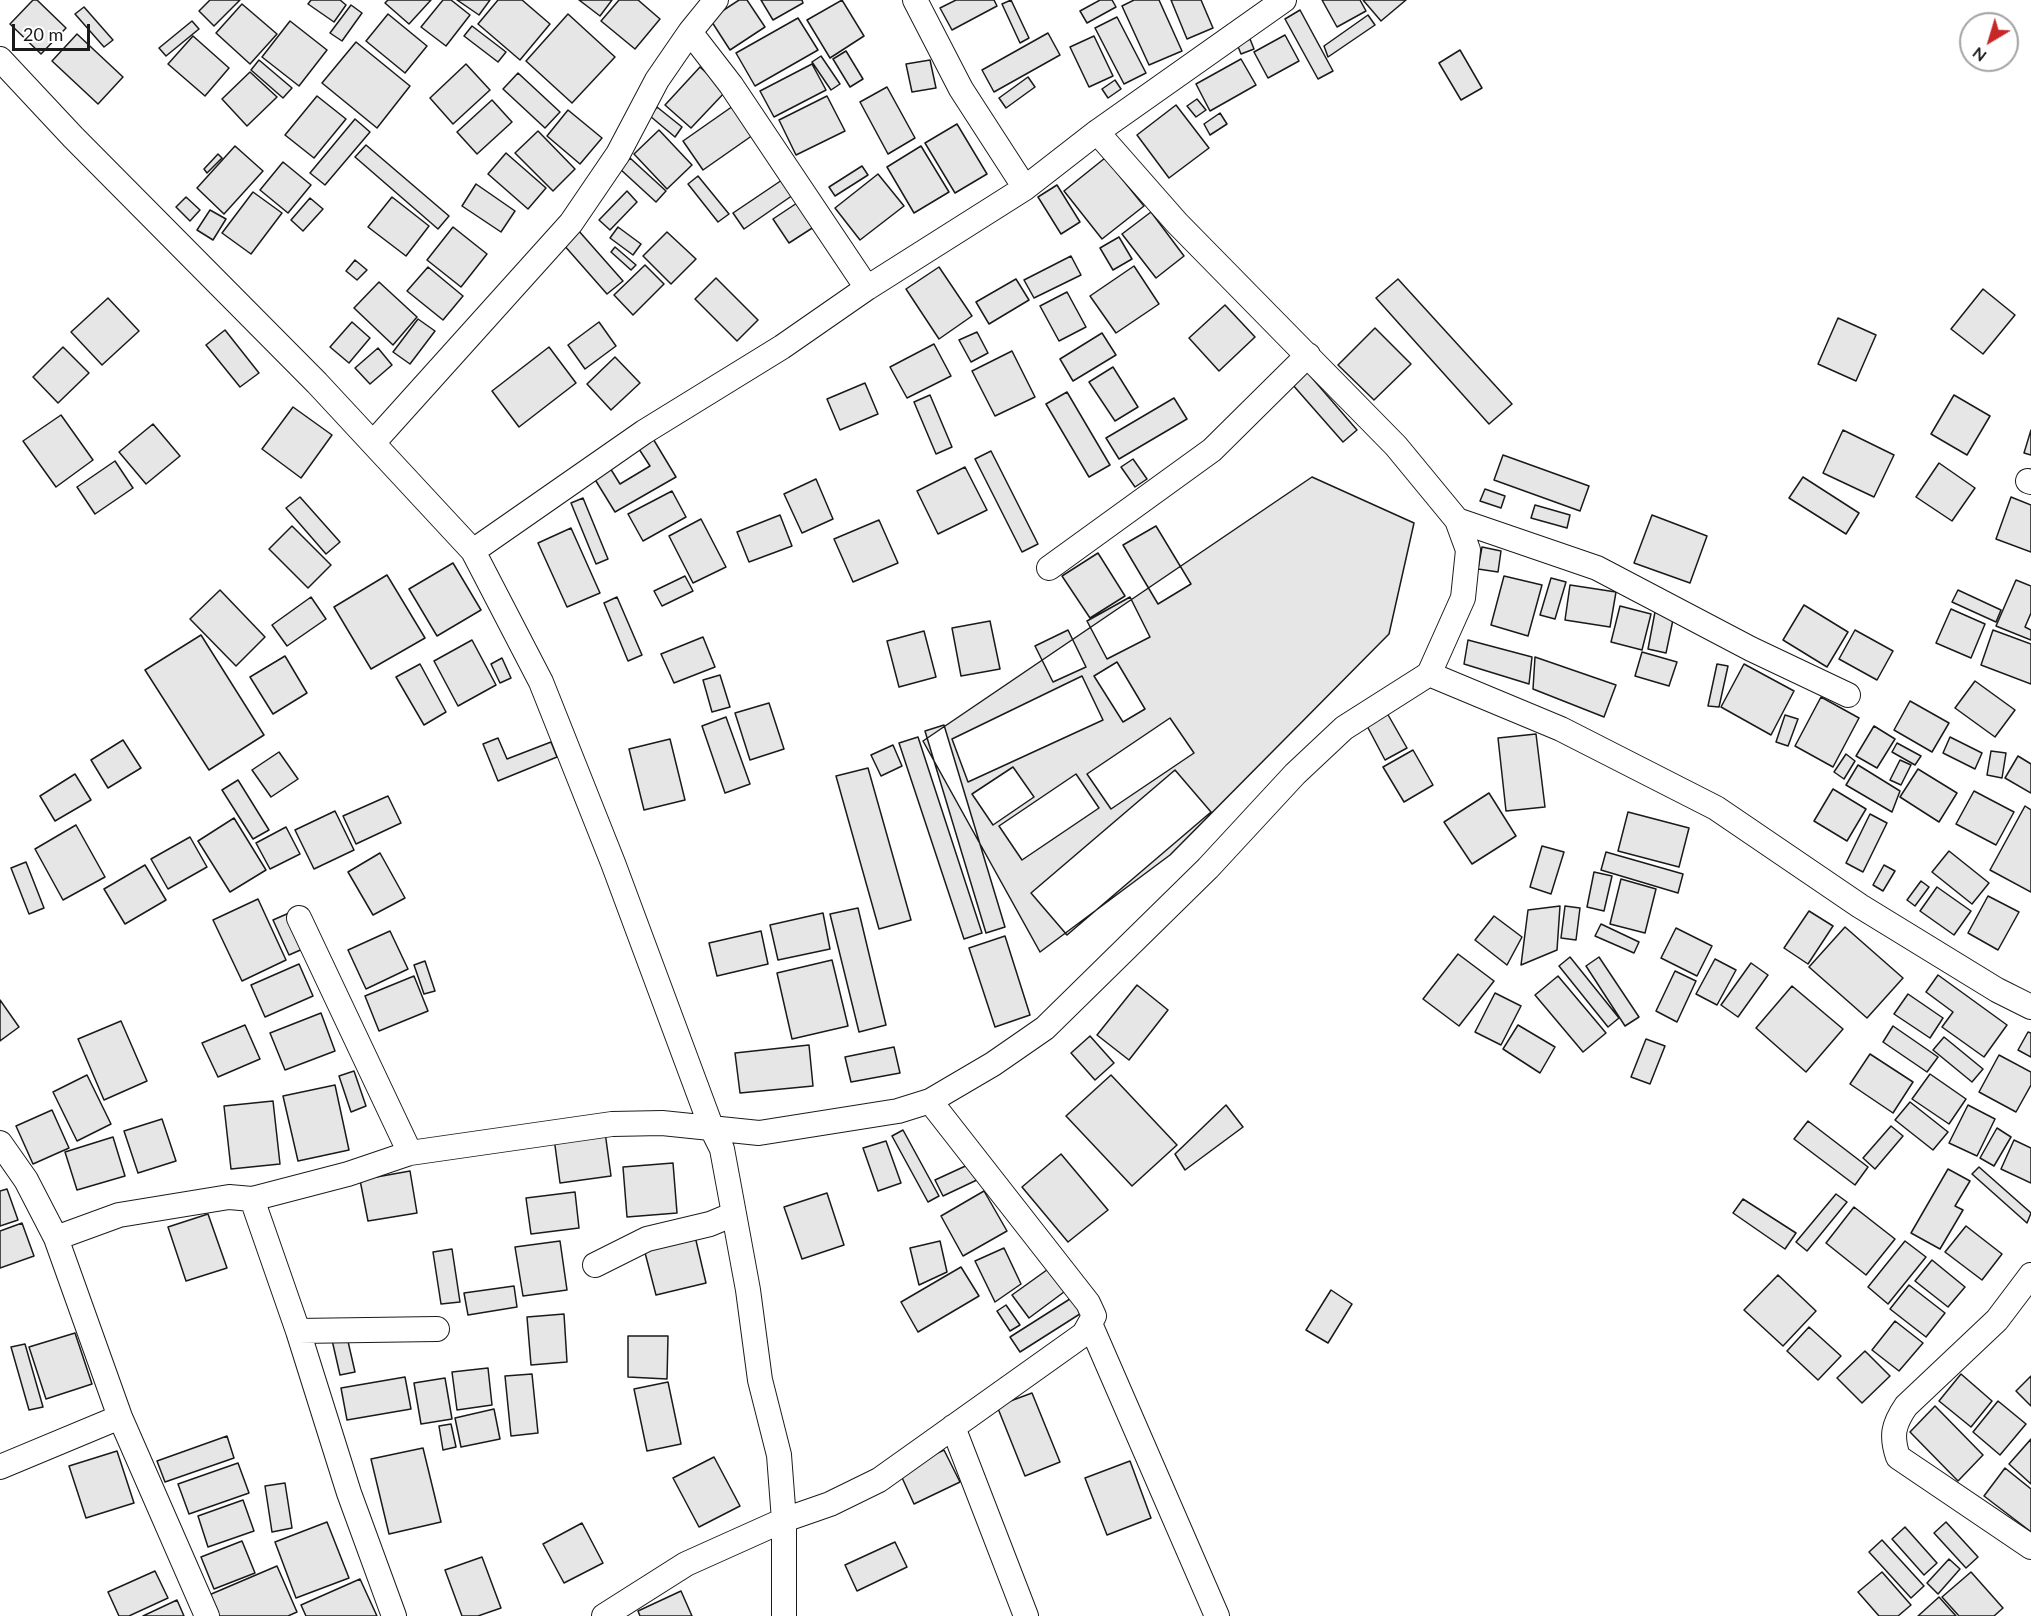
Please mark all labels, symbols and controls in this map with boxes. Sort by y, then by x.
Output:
scale bar [15,12,93,50]
north arrow [1959,12,2019,72]
text: 20 m [23,23,63,45]
text: N [1968,44,1990,66]

